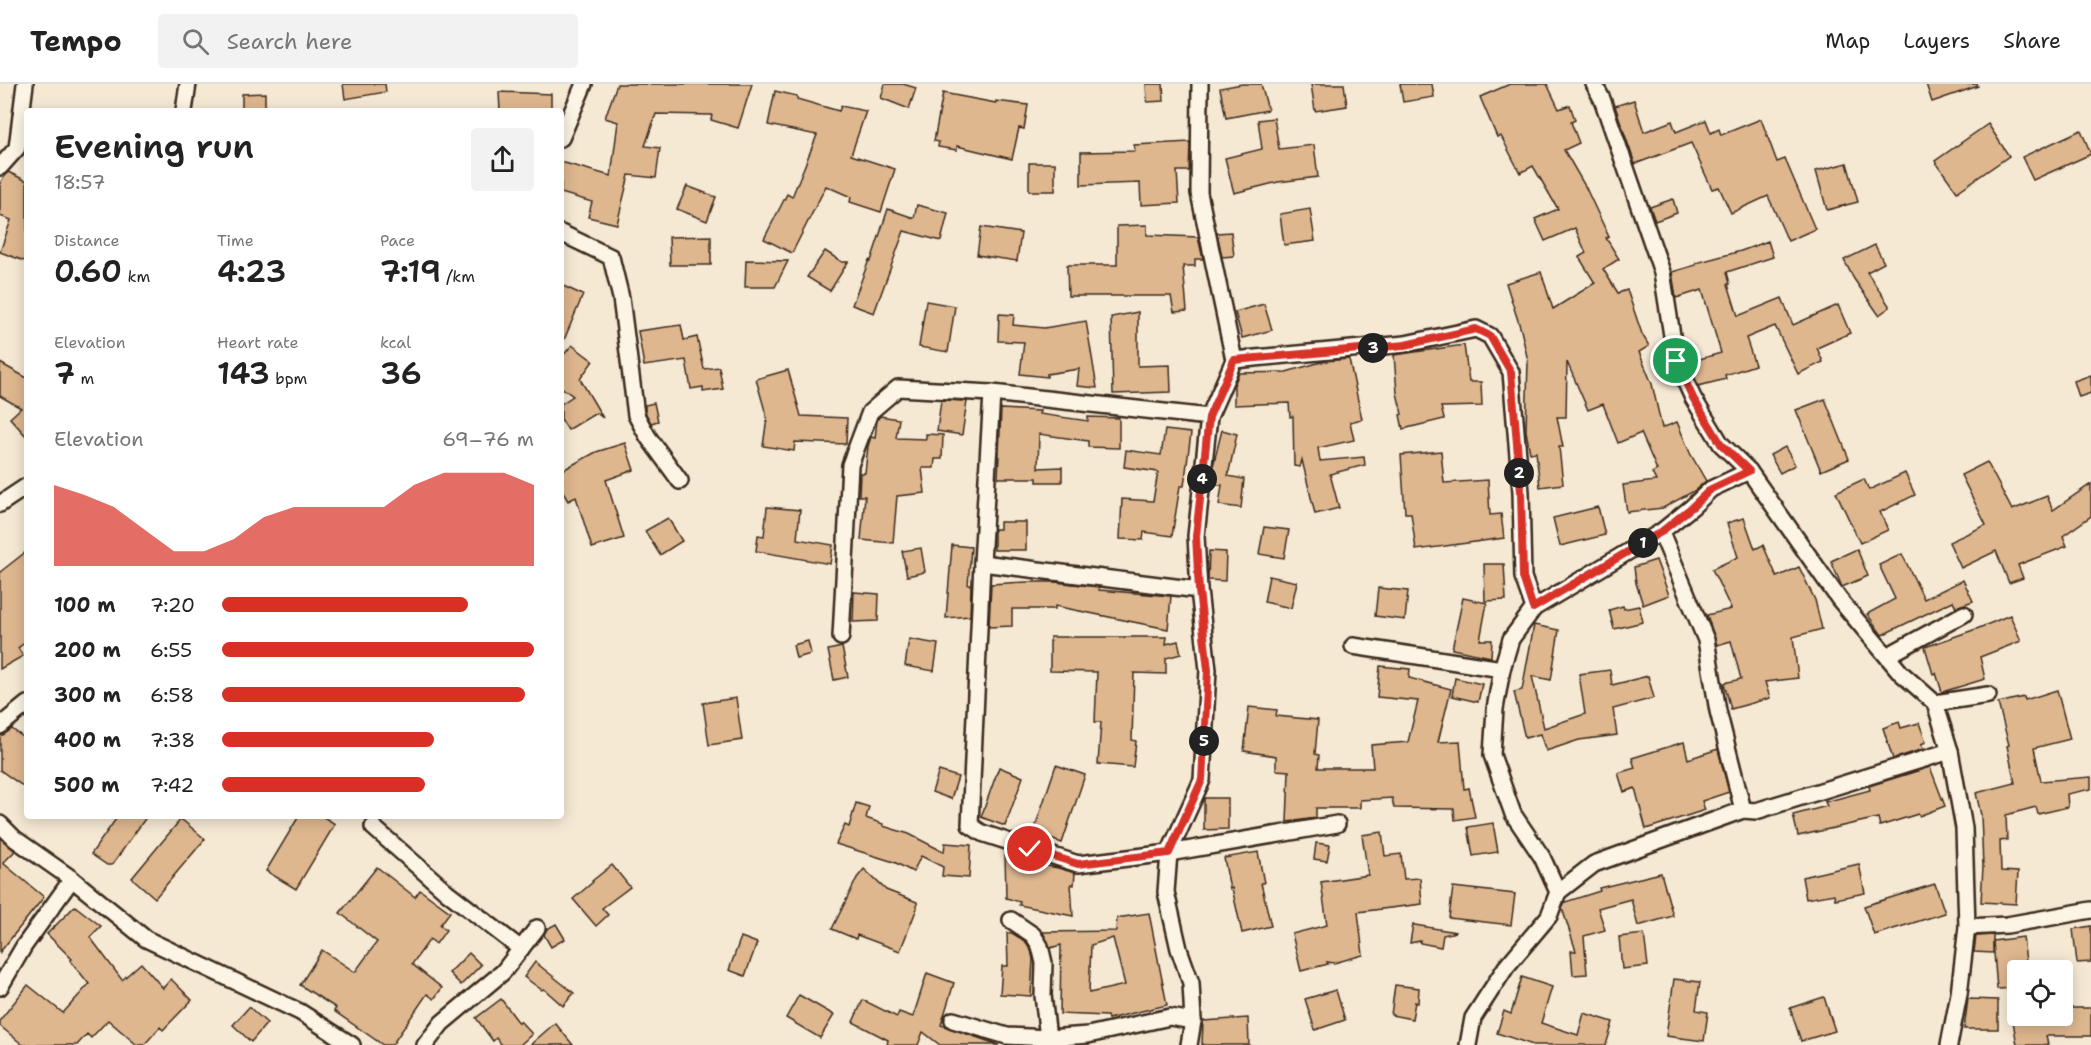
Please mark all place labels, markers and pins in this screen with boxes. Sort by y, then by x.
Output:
pin: 3 [1358,333,1388,363]
pin [1650,335,1701,386]
pin: 2 [1504,458,1534,488]
pin: 4 [1187,464,1217,494]
pin: 1 [1628,528,1658,558]
pin: 5 [1189,726,1219,756]
pin [1004,823,1055,874]

